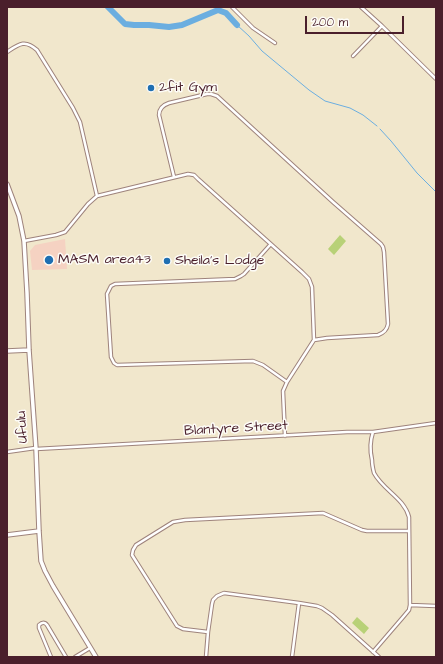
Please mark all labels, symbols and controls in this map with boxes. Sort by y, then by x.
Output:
scale bar [307,8,406,34]
text: 200 m [312,14,348,31]
place label: 2fit Gym [159,80,217,96]
marker: 2fit Gym [146,83,156,93]
place label: MASM area43 [58,252,151,268]
place label: Sheila's Lodge [175,253,264,269]
marker: MASM area43 [43,254,55,266]
marker: Sheila's Lodge [162,256,172,266]
street label: Ufulu [13,410,33,444]
street label: Blantyre Street [184,418,288,440]

